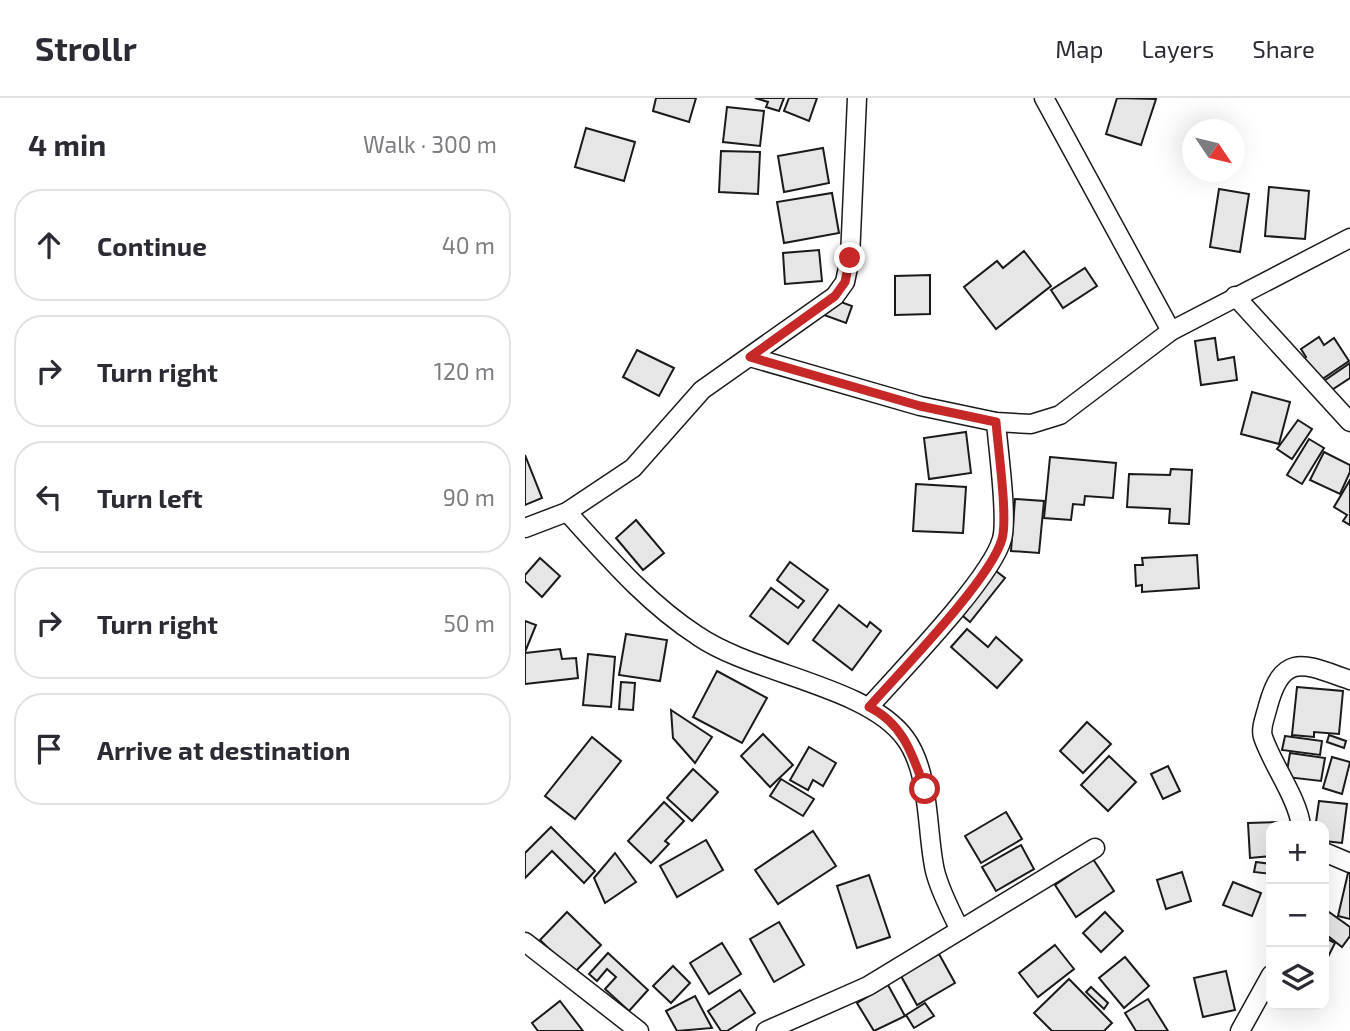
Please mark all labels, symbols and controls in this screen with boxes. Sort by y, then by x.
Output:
text: Strollr [35,28,137,68]
text: Map [1055,34,1103,63]
text: Layers [1141,34,1214,63]
text: Share [1252,34,1315,63]
north arrow [1182,119,1245,182]
text: 4 min [28,126,106,162]
text: Walk · 300 m [363,130,497,158]
icon: ahead [30,226,68,264]
text: Continue [97,230,207,261]
text: 40 m [442,231,495,259]
route end [834,242,865,273]
icon: right [30,352,68,390]
text: Turn right [97,356,218,387]
text: 120 m [434,357,495,385]
icon: left [30,478,68,516]
text: Turn left [97,482,203,513]
text: 90 m [443,483,495,511]
icon: right [30,604,68,642]
text: Turn right [97,608,218,639]
text: 50 m [444,609,495,637]
icon: arrive [30,730,68,768]
text: Arrive at destination [97,734,350,765]
route start [909,773,940,804]
map controls [1266,821,1329,1010]
button: + [1266,821,1329,884]
button: − [1266,884,1329,947]
button: layers [1266,947,1329,1010]

